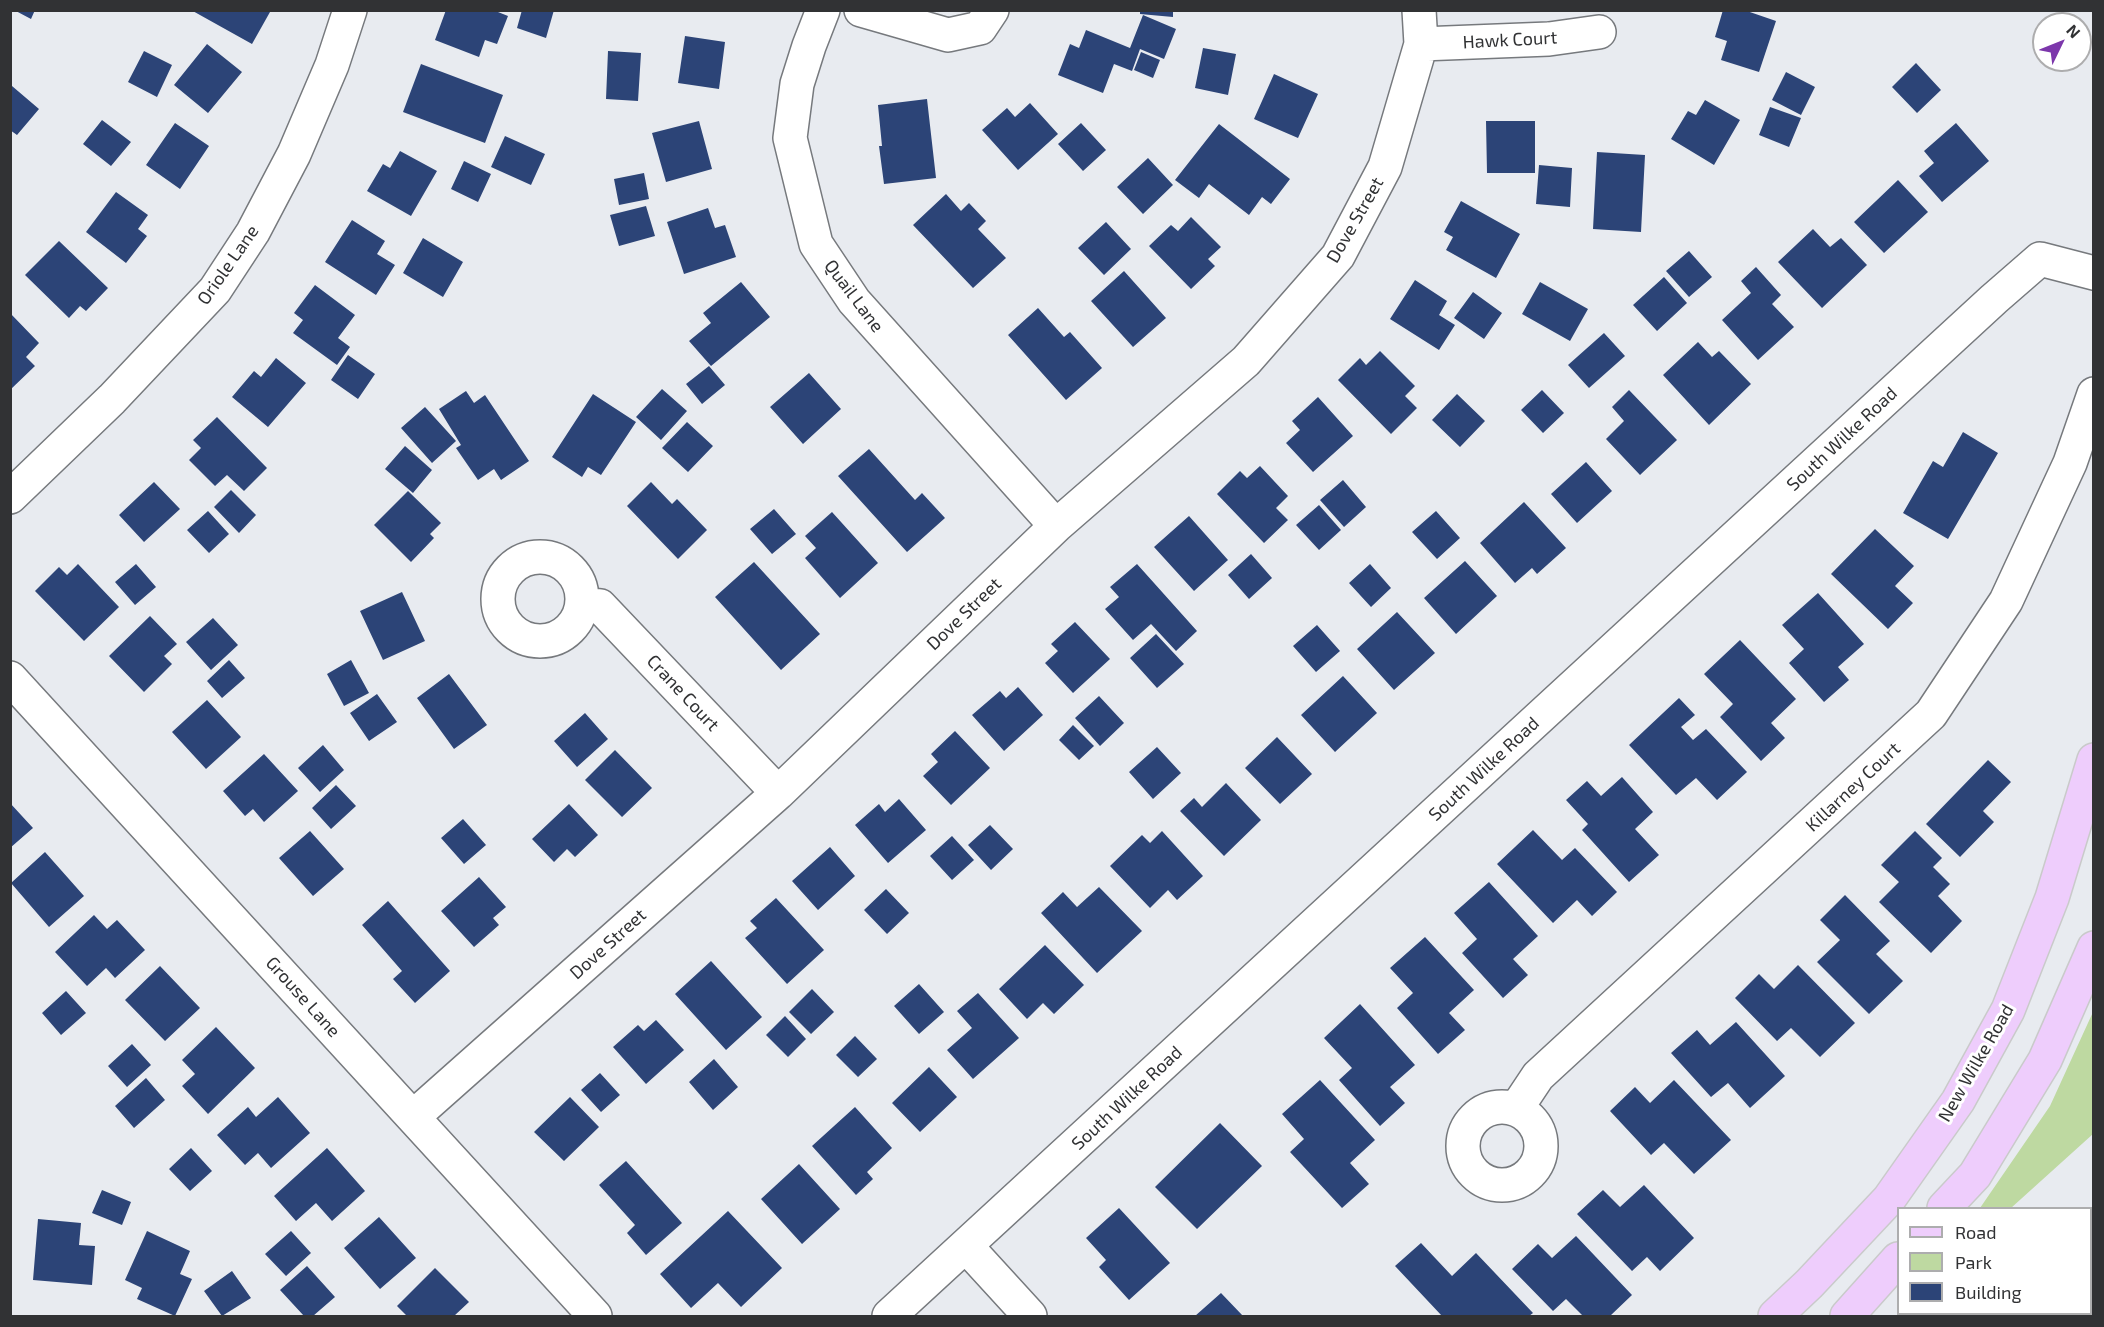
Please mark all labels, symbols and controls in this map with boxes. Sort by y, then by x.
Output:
north arrow [2032,12,2092,72]
text: N [2063,20,2085,41]
street label: Hawk Court [1462,27,1558,53]
street label: Dove Street [1322,173,1388,267]
street label: Oriole Lane [193,221,263,309]
street label: Quail Lane [820,255,888,337]
street label: South Wilke Road [1782,382,1902,496]
street label: Dove Street [922,573,1006,655]
street label: Crane Court [642,650,724,736]
street label: South Wilke Road [1424,712,1544,826]
street label: Killarney Court [1801,738,1905,836]
street label: Dove Street [565,904,651,984]
street label: Grouse Lane [261,952,345,1042]
street label: New Wilke Road [1934,1000,2018,1126]
street label: South Wilke Road [1067,1041,1187,1155]
legend [1897,1207,2092,1315]
text: Road [1955,1221,1996,1243]
text: Park [1955,1251,1992,1273]
text: Building [1955,1281,2022,1303]

